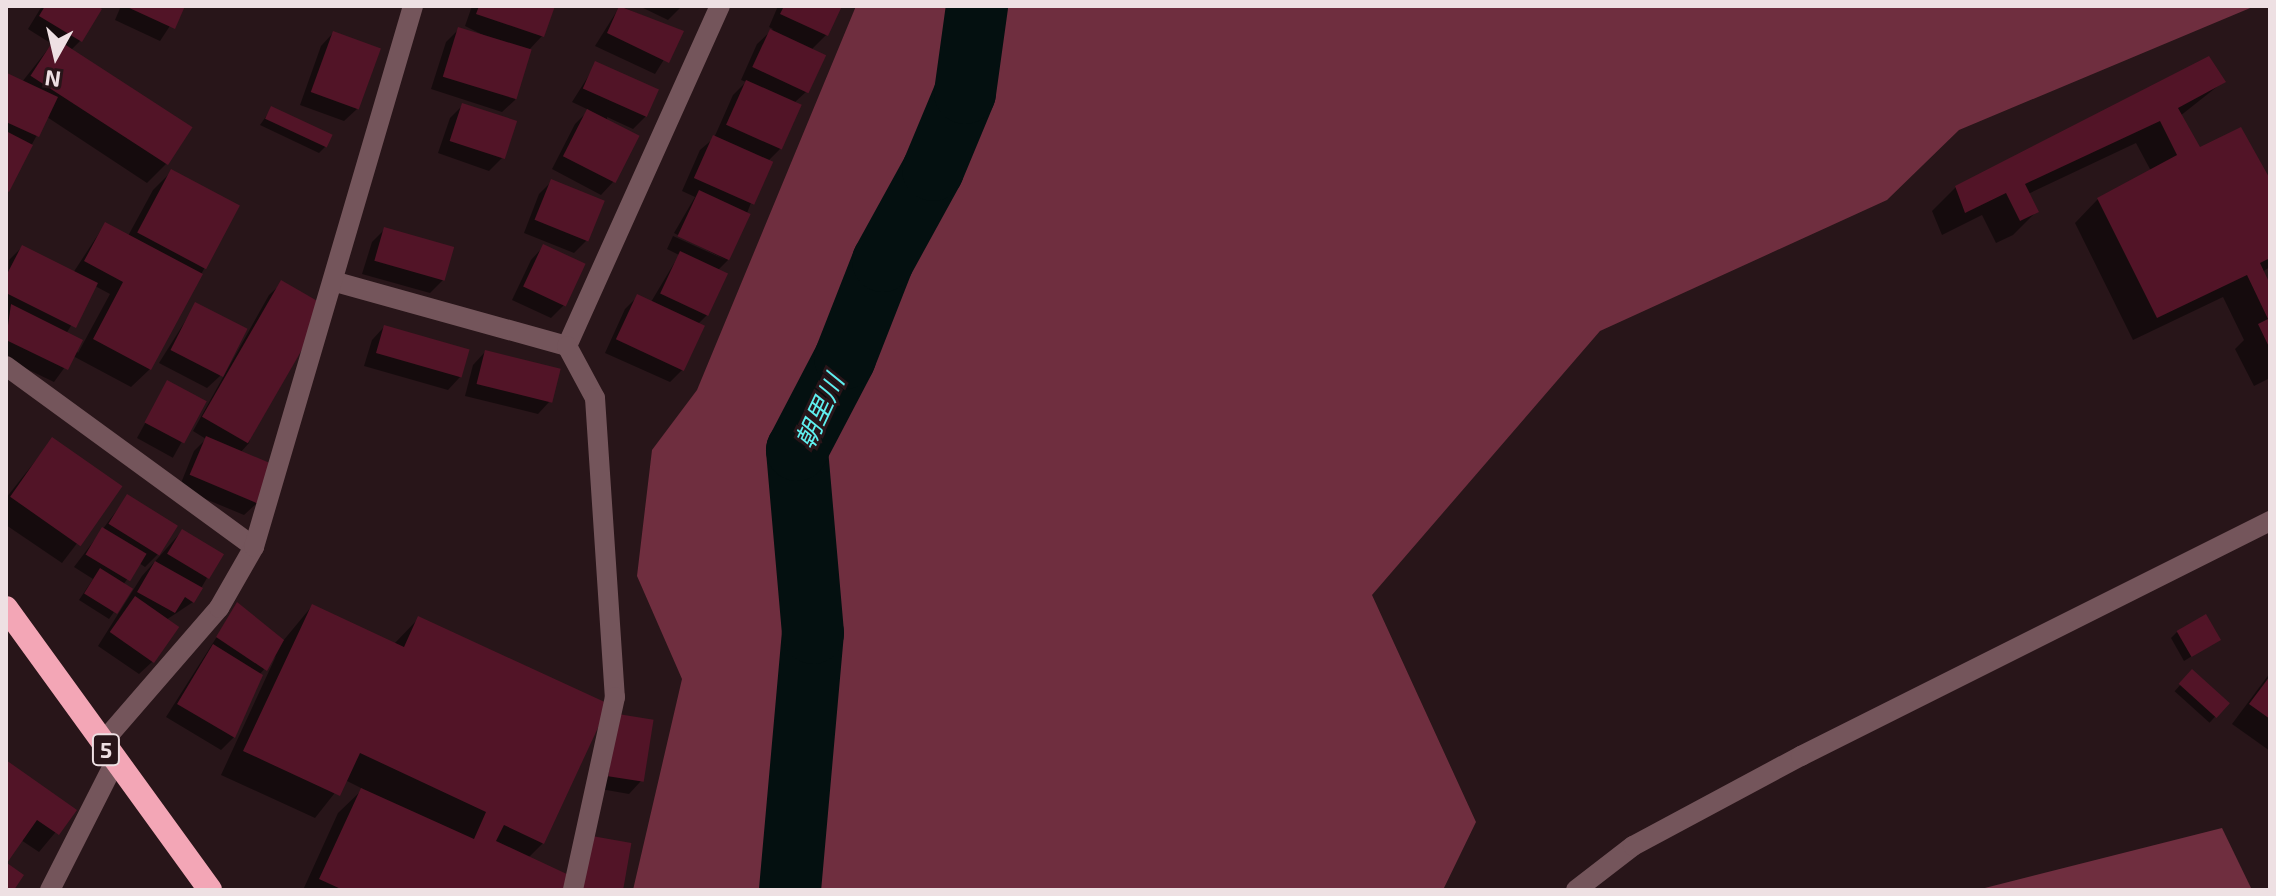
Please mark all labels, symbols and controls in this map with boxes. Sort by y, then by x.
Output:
north arrow [16,16,96,96]
text: N [43,66,62,94]
water label: 朝里川 [788,369,850,453]
road number: 5 [90,732,122,768]

